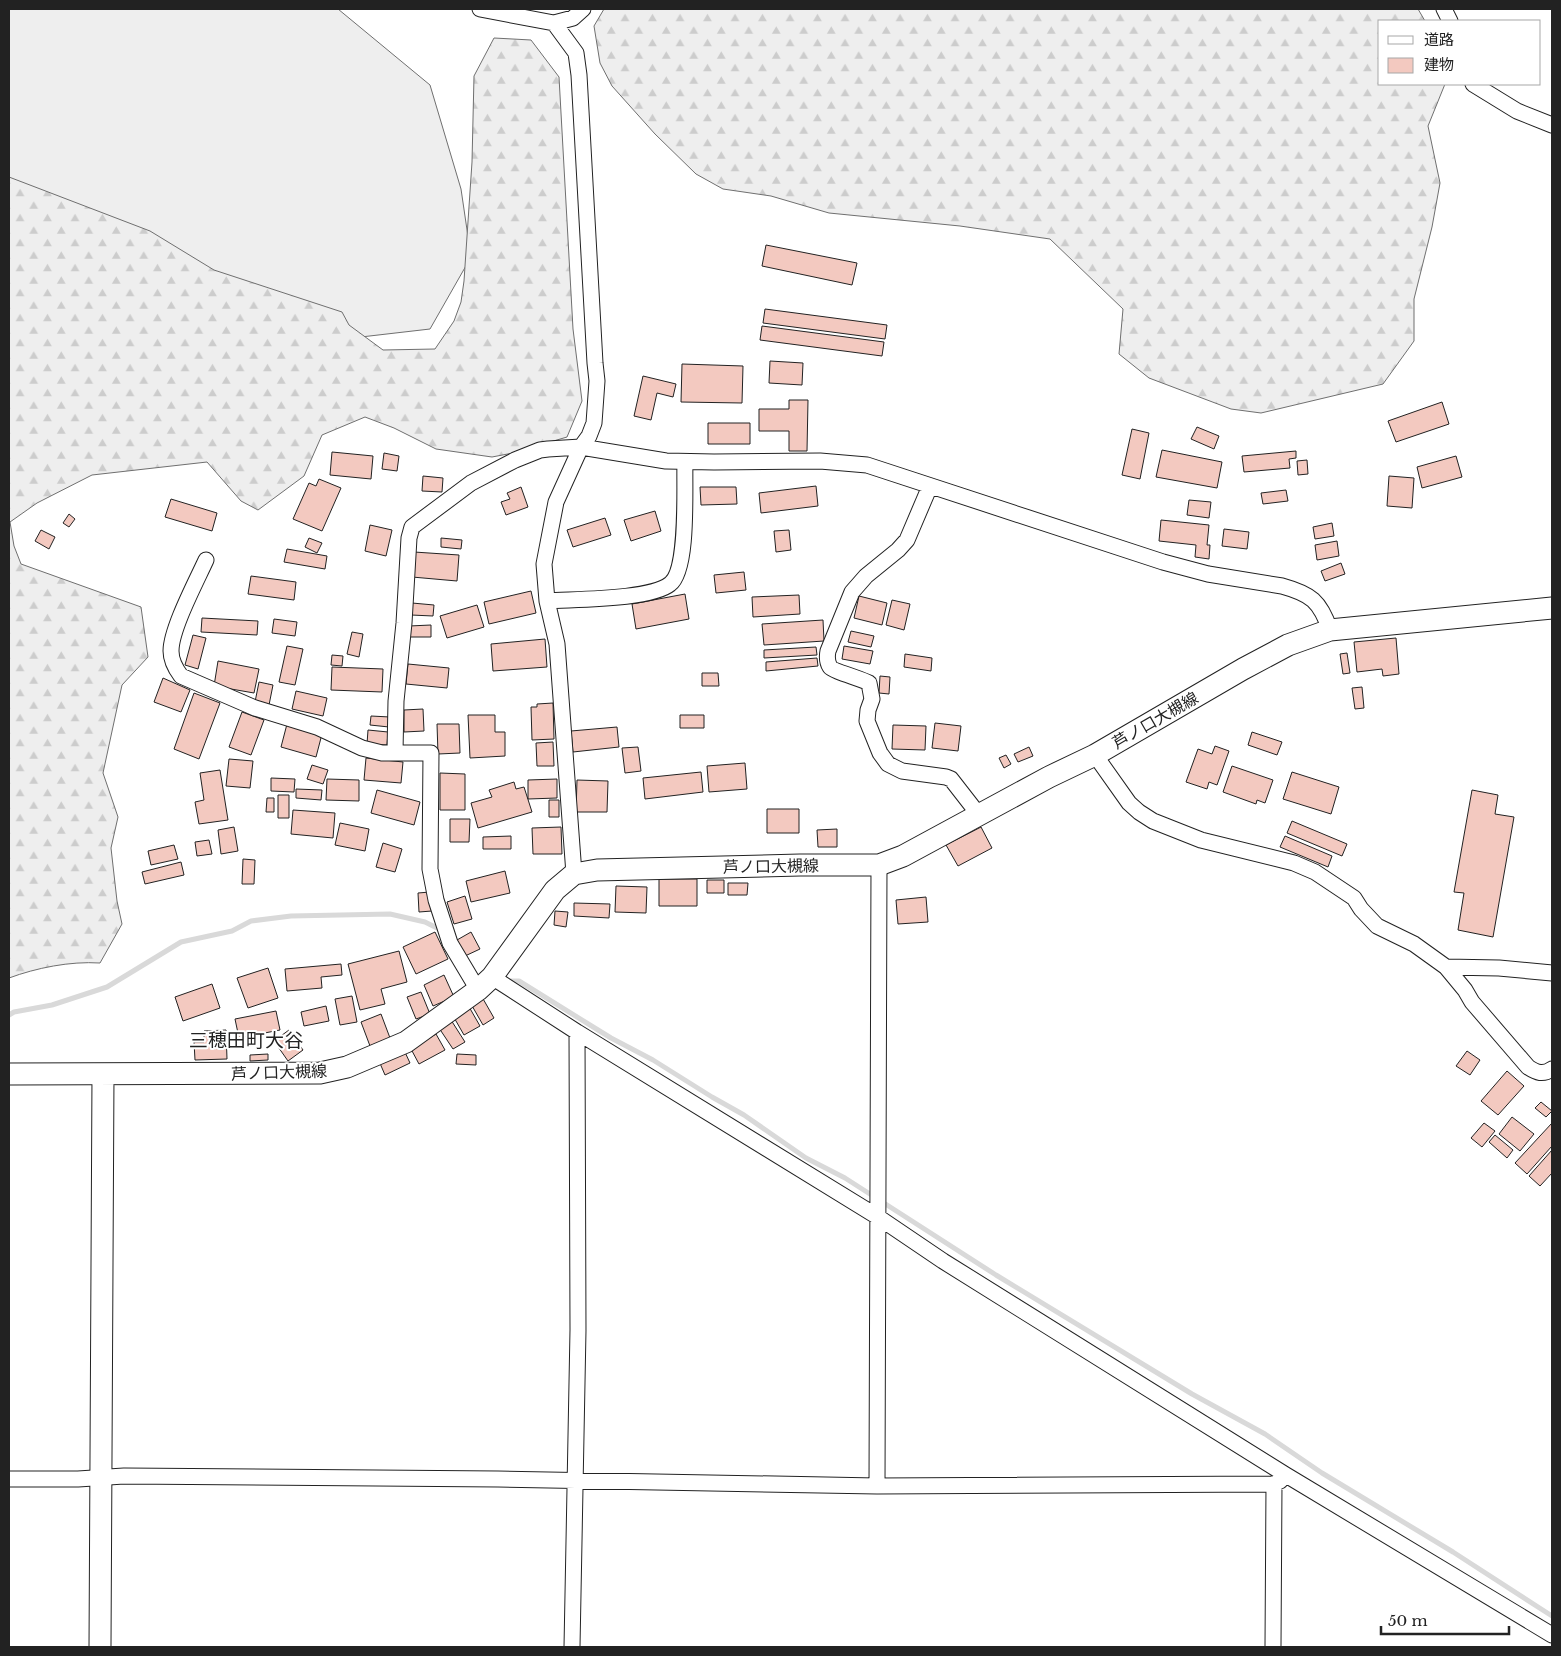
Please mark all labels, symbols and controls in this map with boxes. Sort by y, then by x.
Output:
legend [1378,20,1541,85]
text: 道路 [1424,30,1454,49]
text: 建物 [1424,55,1454,74]
street label: 芦ノ口大槻線 [1108,687,1202,753]
street label: 芦ノ口大槻線 [723,855,819,877]
district label: 三穂田町大谷 [189,1029,303,1052]
street label: 芦ノ口大槻線 [231,1060,327,1084]
scale bar [1381,1604,1508,1636]
text: 50 m [1388,1611,1428,1630]

